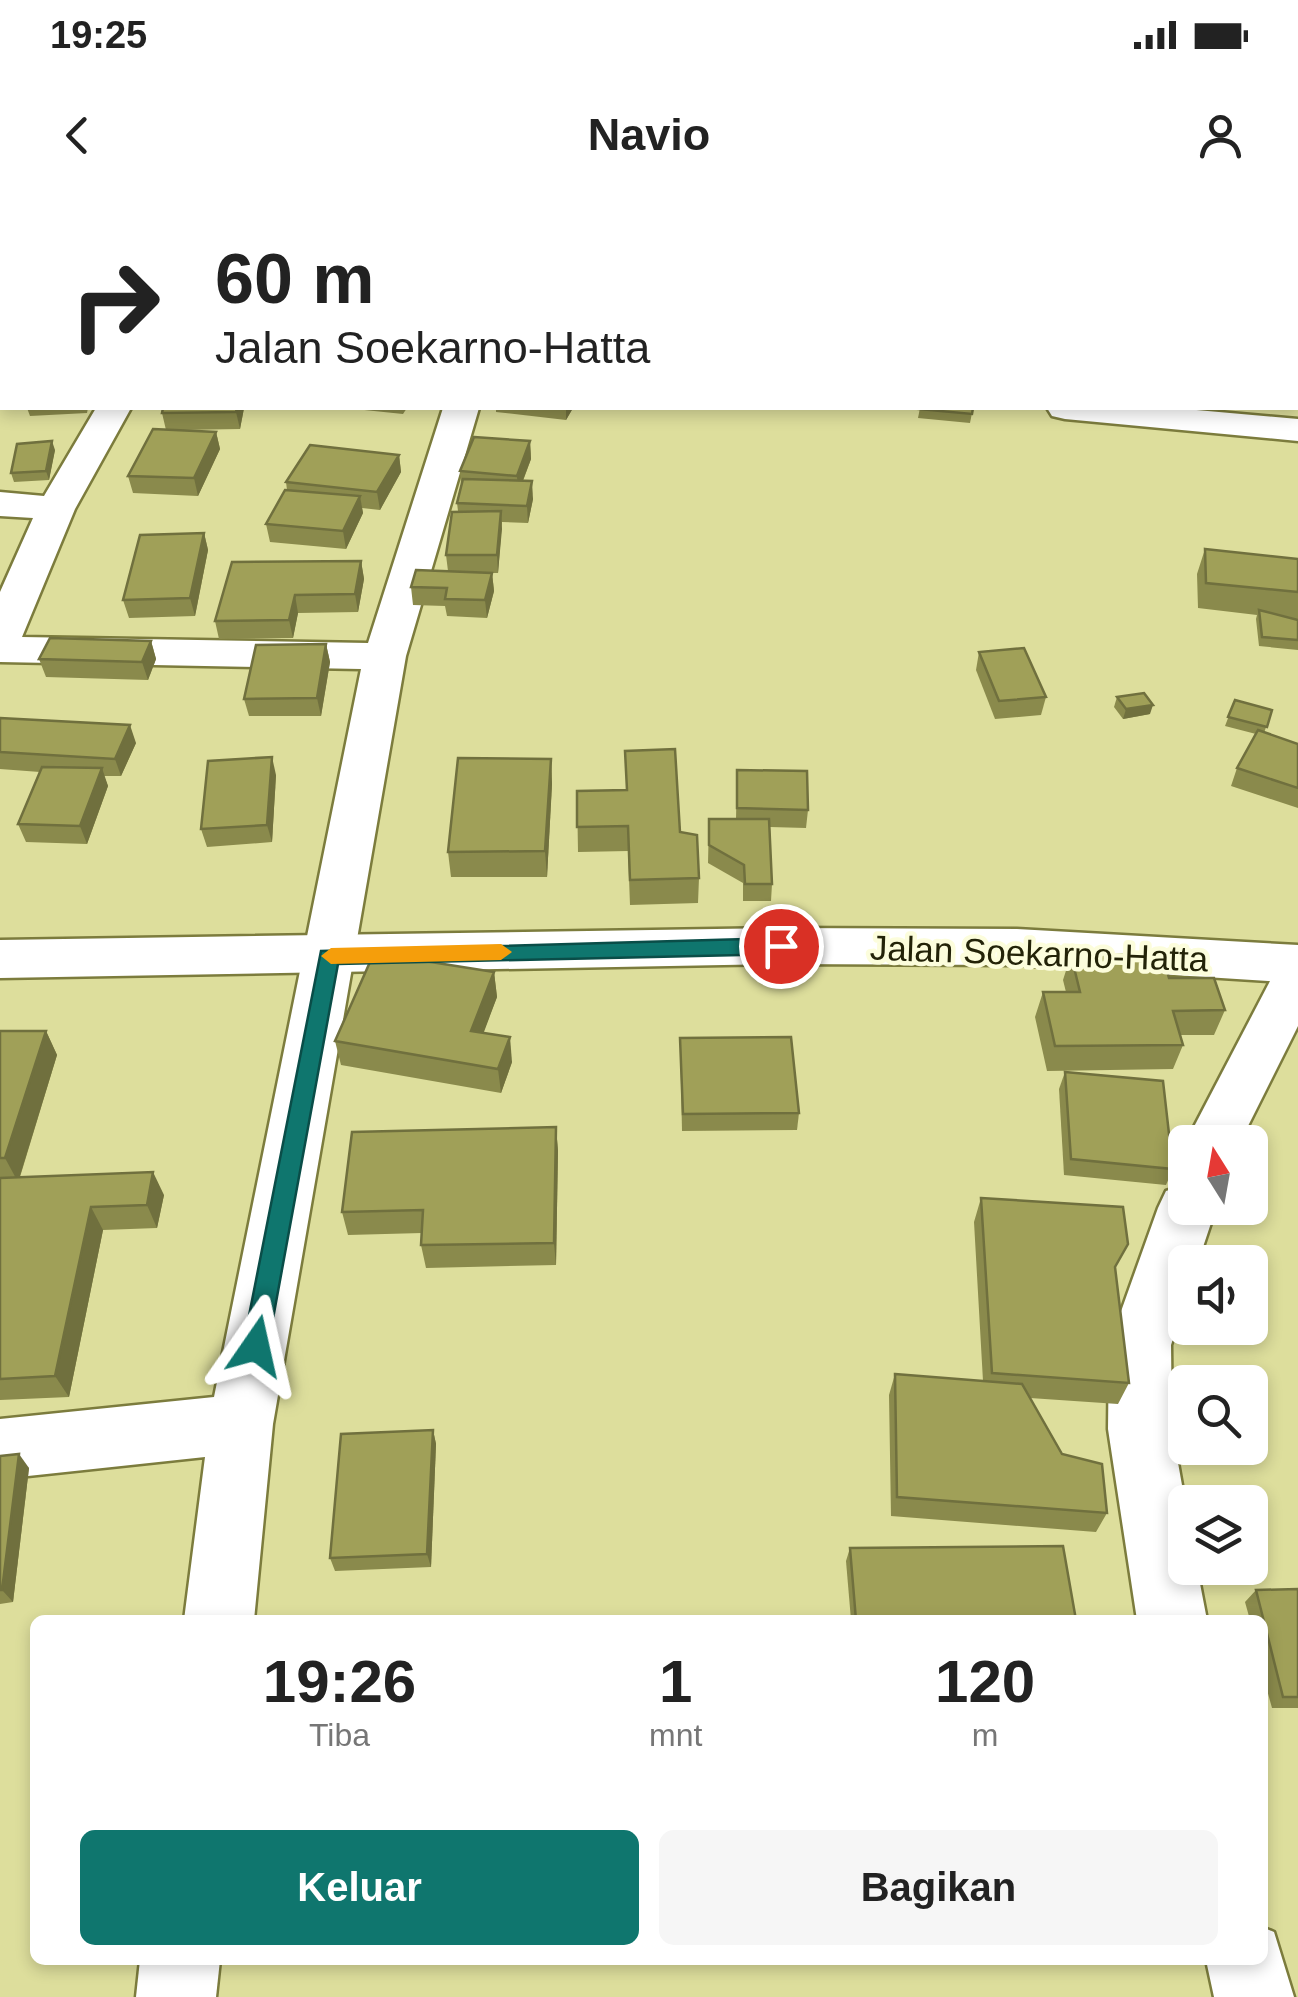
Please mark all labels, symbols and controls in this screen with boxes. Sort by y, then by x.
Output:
text: 19:25 [50,14,147,56]
icon: back [50,108,105,163]
icon: person [1193,108,1248,163]
text: Navio [588,109,710,160]
icon: right [50,240,180,370]
text: 60 m [215,240,375,318]
text: Jalan Soekarno-Hatta [215,322,650,373]
pin [739,904,824,989]
icon: arrive [754,919,809,974]
street label: Jalan Soekarno-Hatta [869,928,1209,978]
north arrow [1168,1125,1268,1225]
map controls [1168,1125,1268,1585]
button: sound [1168,1245,1268,1345]
position arrow [204,1294,308,1398]
button: search [1168,1365,1268,1465]
button: layers [1168,1485,1268,1585]
text: 19:26 [263,1648,416,1715]
text: 1 [659,1648,692,1715]
text: 120 [935,1648,1035,1715]
text: Tiba [309,1717,370,1753]
text: mnt [649,1717,702,1753]
text: m [972,1717,998,1753]
button: Keluar [80,1830,639,1945]
button: Bagikan [659,1830,1218,1945]

